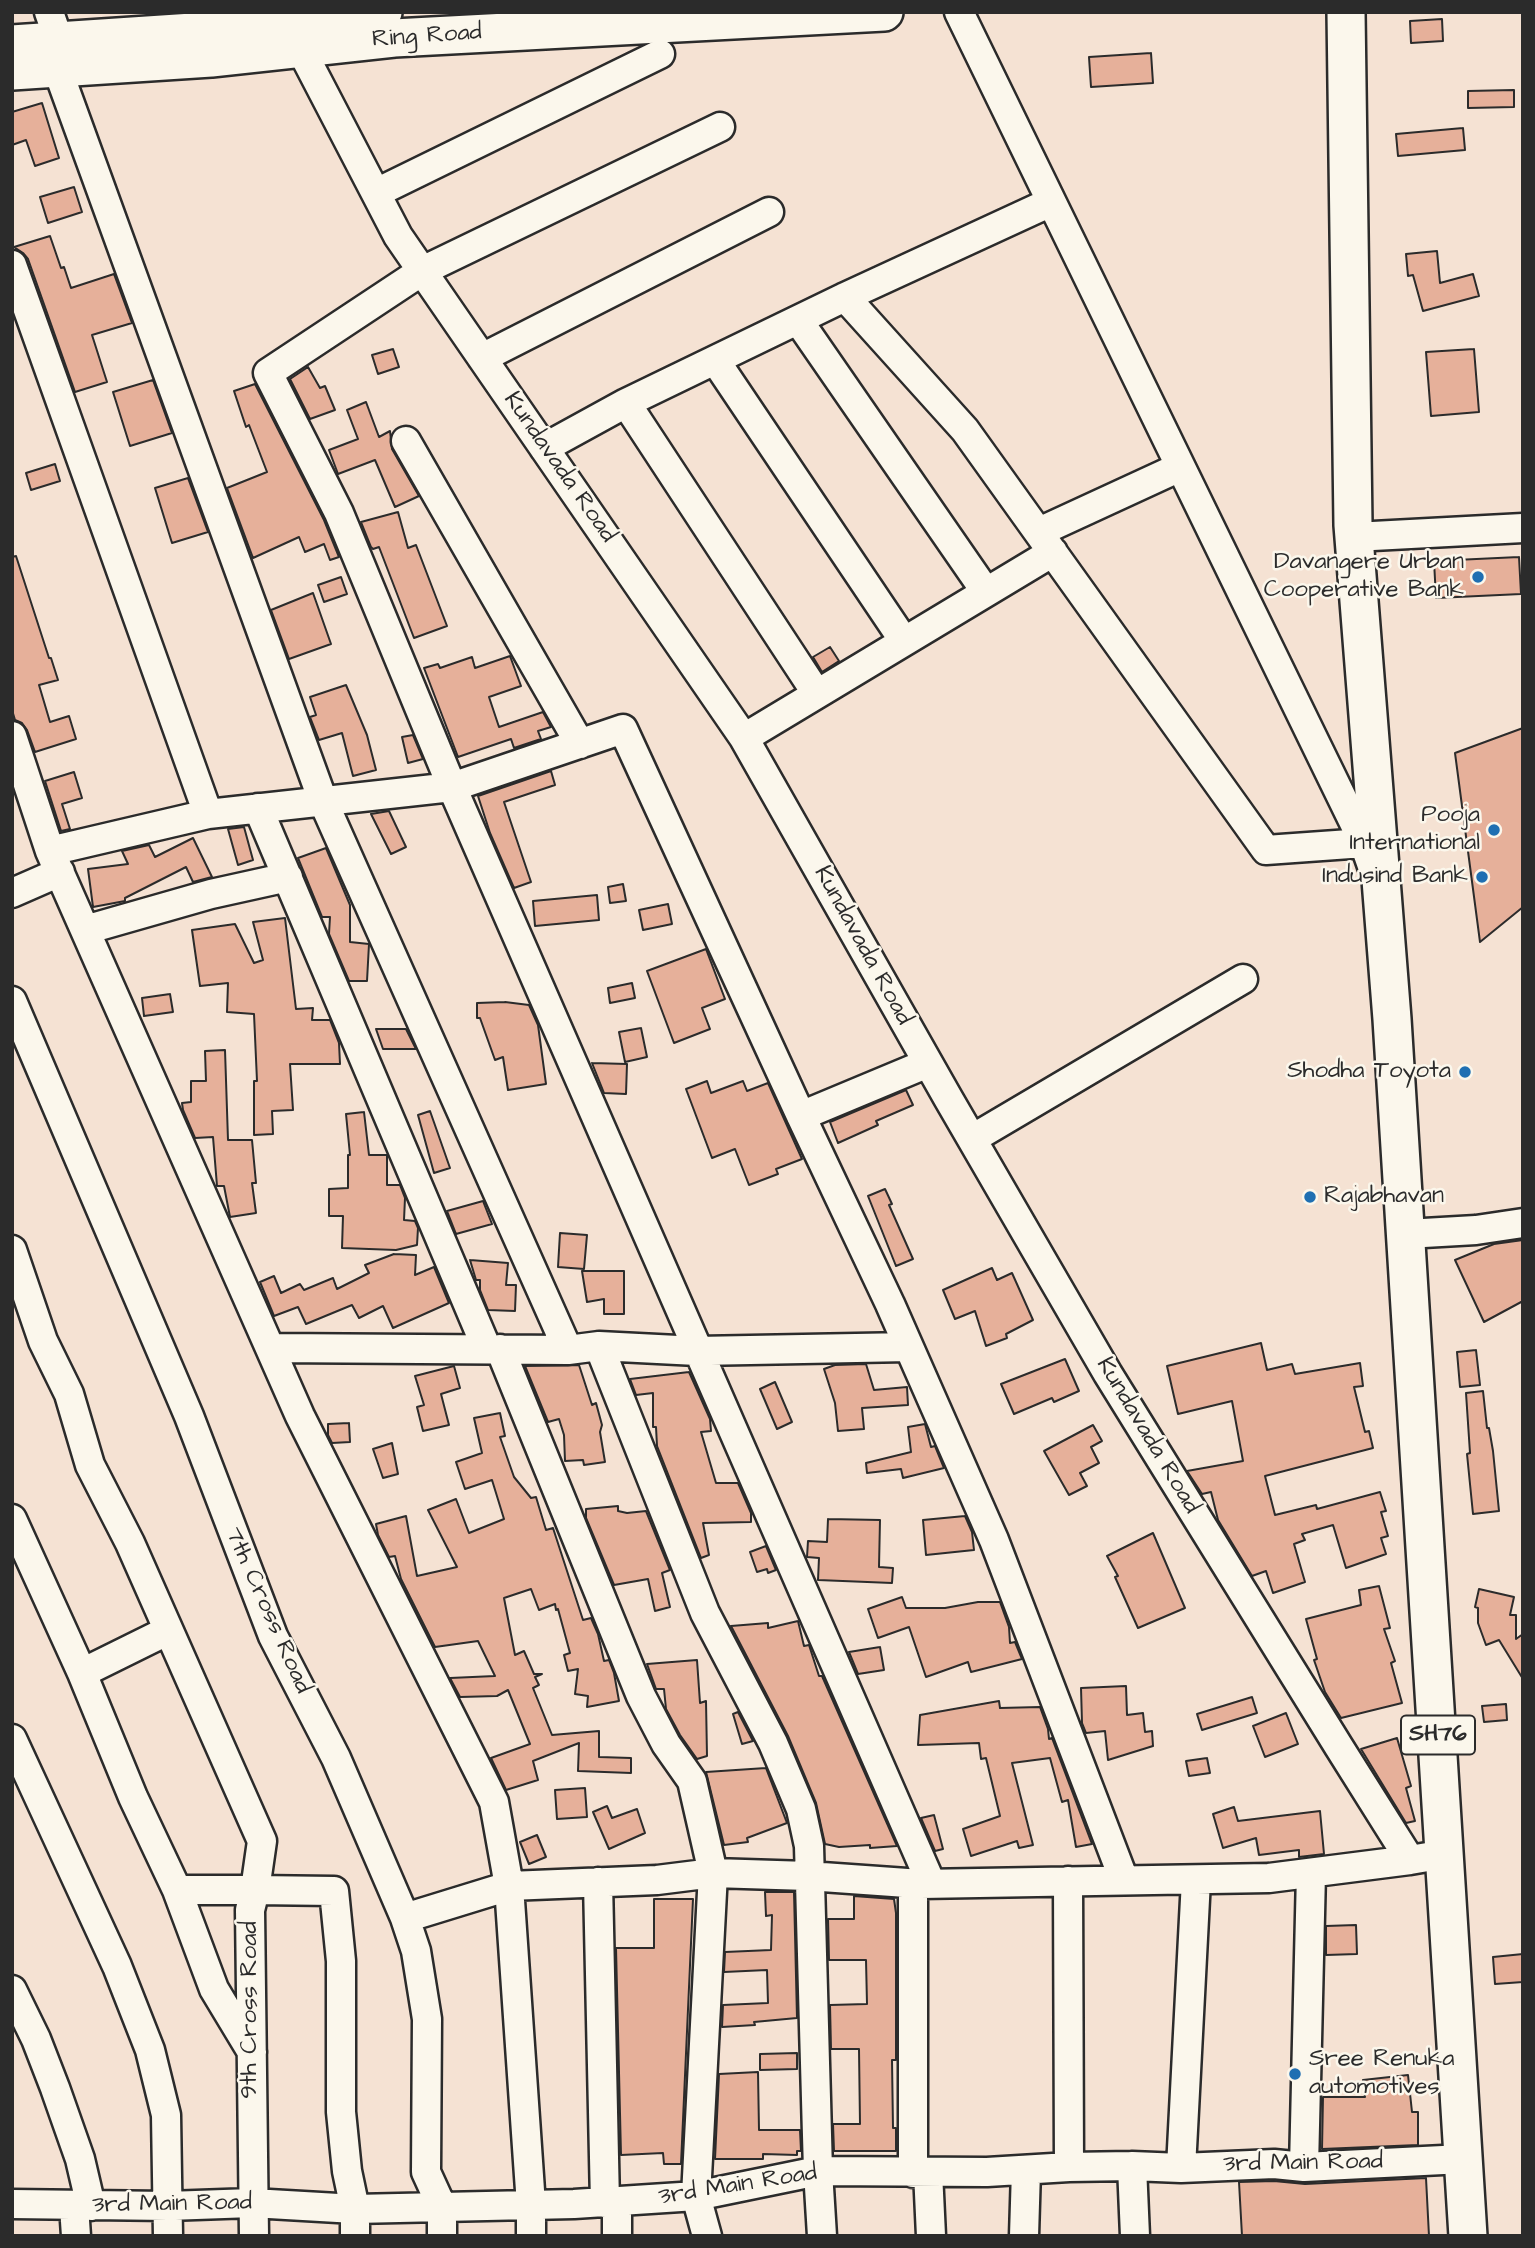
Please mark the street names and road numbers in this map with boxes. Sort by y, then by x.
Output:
street label: Ring Road [371,19,483,55]
street label: Kundavada Road [496,387,622,549]
street label: Kundavada Road [806,862,918,1030]
street label: Kundavada Road [1089,1353,1205,1519]
street label: 7th Cross Road [218,1524,316,1698]
road number: SH76 [1401,1716,1475,1754]
street label: 9th Cross Road [237,1921,265,2099]
street label: 3rd Main Road [1223,2148,1383,2180]
street label: 3rd Main Road [657,2159,819,2213]
street label: 3rd Main Road [92,2189,252,2221]

